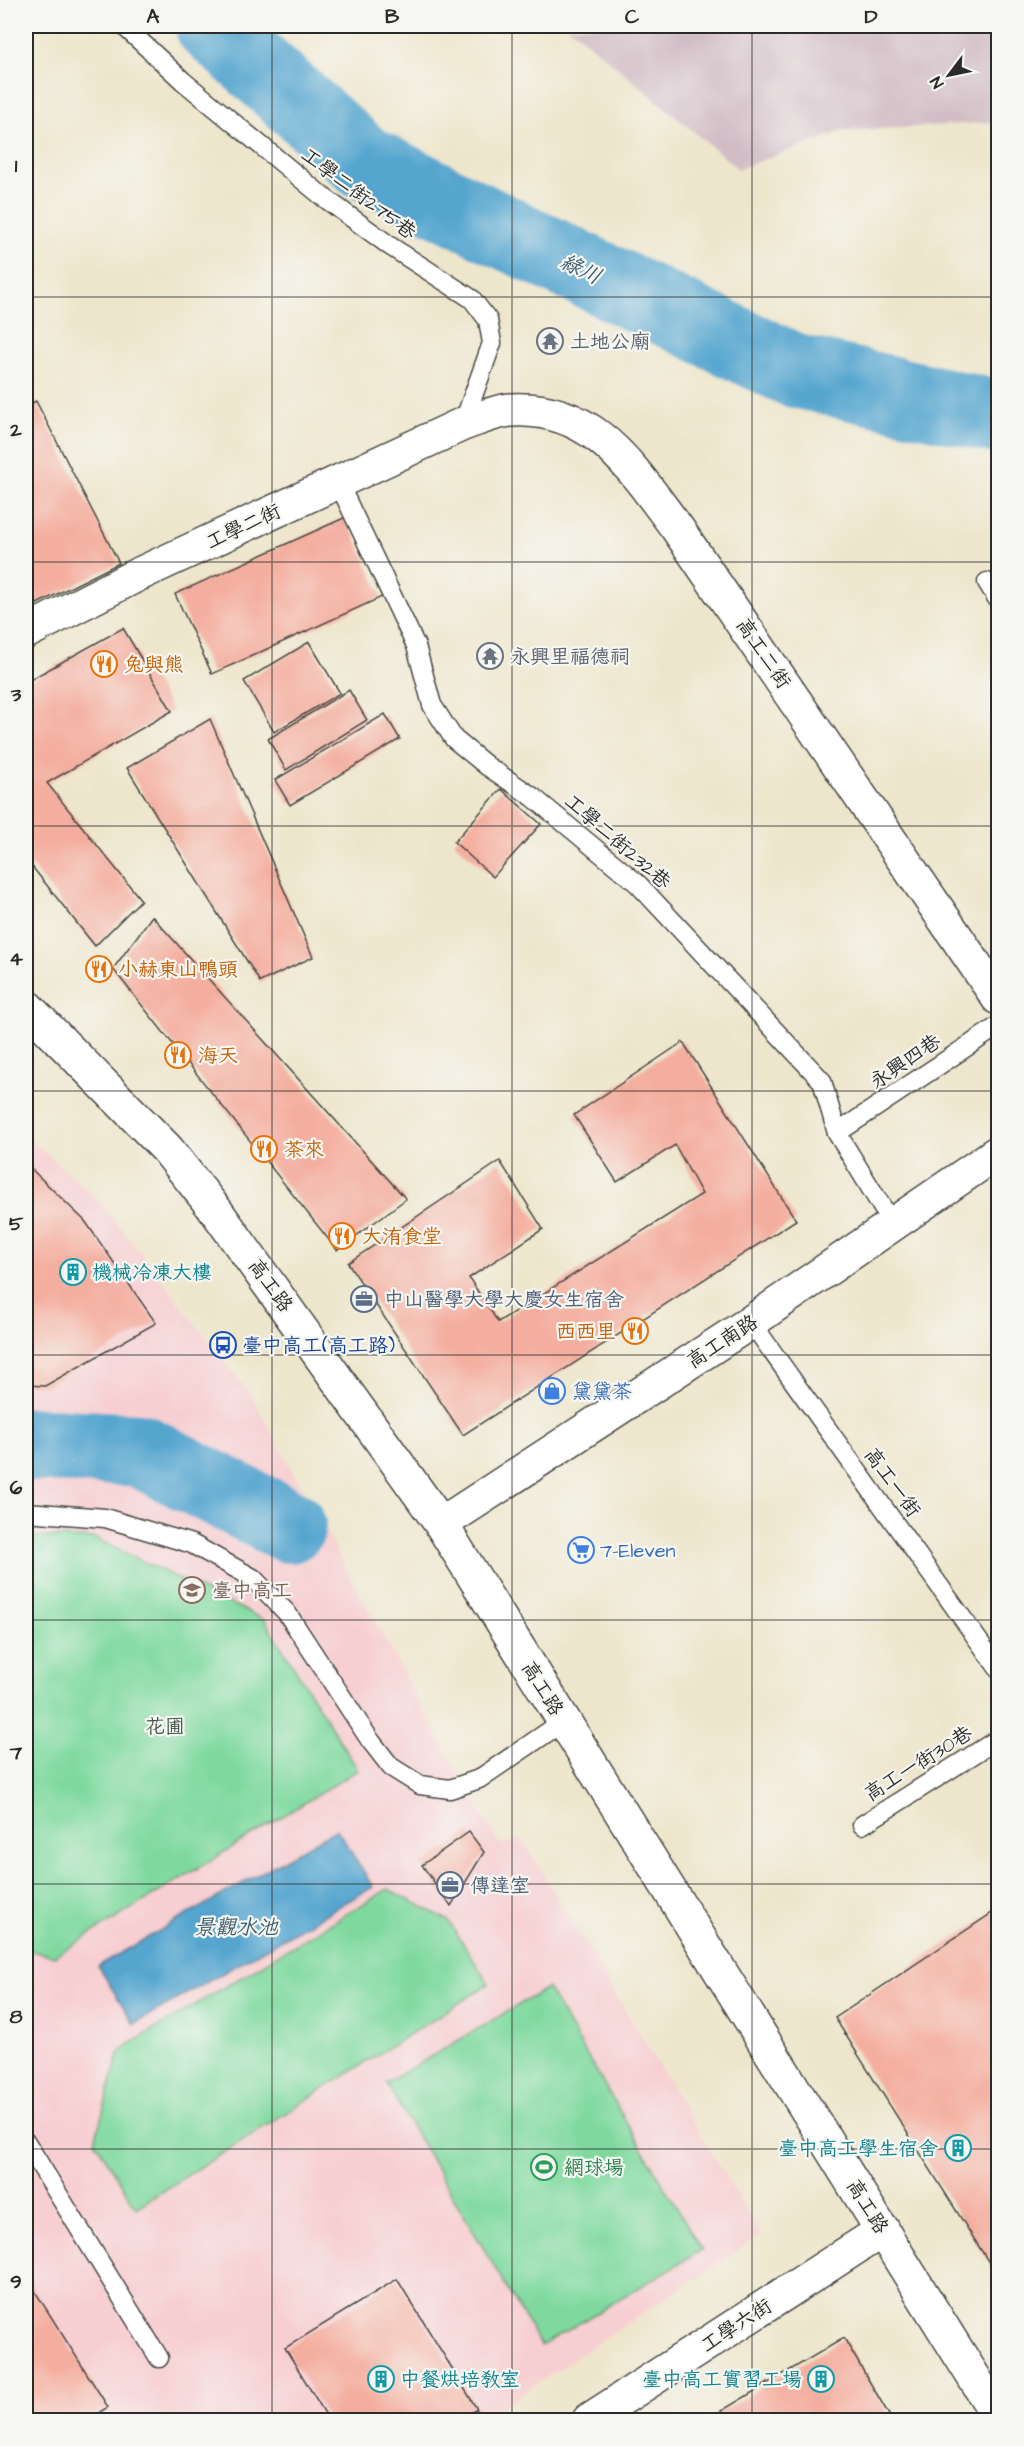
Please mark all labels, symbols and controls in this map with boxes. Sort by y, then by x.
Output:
text: A [147,3,160,31]
text: B [385,3,400,31]
text: C [625,3,640,31]
text: D [865,3,878,31]
north arrow [919,45,979,105]
text: N [925,72,949,93]
street label: 工學二街275巷 [295,141,423,247]
text: 1 [15,152,18,180]
water label: 綠川 [556,247,607,292]
temple icon: 土地公廟 [535,326,565,356]
place label: 土地公廟 [570,328,650,356]
text: 2 [9,416,22,444]
street label: 工學二街 [201,497,286,556]
street label: 高工二街 [729,613,797,695]
temple icon: 永興里福德祠 [475,641,505,671]
place label: 永興里福德祠 [510,643,630,671]
restaurant icon: 兔與熊 [89,649,119,679]
place label: 兔與熊 [124,651,184,679]
text: 3 [10,681,22,709]
street label: 工學二街232巷 [558,788,677,897]
text: 4 [9,945,23,973]
restaurant icon: 小赫東山鴨頭 [84,954,114,984]
place label: 小赫東山鴨頭 [118,956,238,984]
street label: 永興四巷 [865,1027,947,1096]
restaurant icon: 海天 [163,1040,193,1070]
place label: 海天 [198,1042,238,1070]
restaurant icon: 茶來 [249,1134,279,1164]
place label: 茶來 [284,1136,324,1164]
text: 5 [9,1210,24,1238]
restaurant icon: 大洧食堂 [327,1221,357,1251]
place label: 大洧食堂 [362,1223,442,1251]
street label: 高工路 [241,1253,300,1319]
building icon: 機械冷凍大樓 [58,1257,88,1287]
place label: 機械冷凍大樓 [92,1259,212,1287]
office icon: 中山醫學大學大慶女生宿舍 [349,1284,379,1314]
place label: 中山醫學大學大慶女生宿舍 [384,1286,624,1314]
street label: 高工南路 [681,1308,765,1375]
restaurant icon: 西西里 [620,1316,650,1346]
place label: 西西里 [556,1318,616,1346]
bus stop icon: 臺中高工(高工路) [208,1330,238,1360]
place label: 臺中高工(高工路) [242,1332,395,1360]
shop icon: 黛黛茶 [537,1376,567,1406]
place label: 黛黛茶 [572,1378,632,1406]
street label: 高工一街 [857,1442,927,1523]
text: 6 [10,1474,23,1502]
supermarket icon: 7-Eleven [566,1535,596,1565]
place label: 7-Eleven [600,1537,676,1565]
school or university icon: 臺中高工 [177,1575,207,1605]
place label: 臺中高工 [212,1577,292,1605]
street label: 高工路 [514,1656,570,1722]
park label: 花圃 [145,1713,185,1741]
street label: 高工一街30巷 [859,1719,979,1808]
text: 7 [9,1739,23,1767]
office icon: 傳達室 [435,1870,465,1900]
place label: 傳達室 [470,1872,530,1900]
water label: 景觀水池 [194,1913,279,1942]
text: 8 [10,2003,23,2031]
building icon: 臺中高工學生宿舍 [943,2133,973,2163]
place label: 臺中高工學生宿舍 [778,2135,938,2163]
sports icon: 網球場 [529,2152,559,2182]
place label: 網球場 [564,2154,624,2182]
street label: 高工路 [839,2174,895,2240]
text: 9 [10,2268,22,2296]
street label: 工學六街 [695,2292,778,2359]
building icon: 中餐烘培教室 [366,2364,396,2394]
building icon: 臺中高工實習工場 [806,2364,836,2394]
place label: 中餐烘培教室 [400,2366,520,2394]
place label: 臺中高工實習工場 [642,2366,802,2394]

